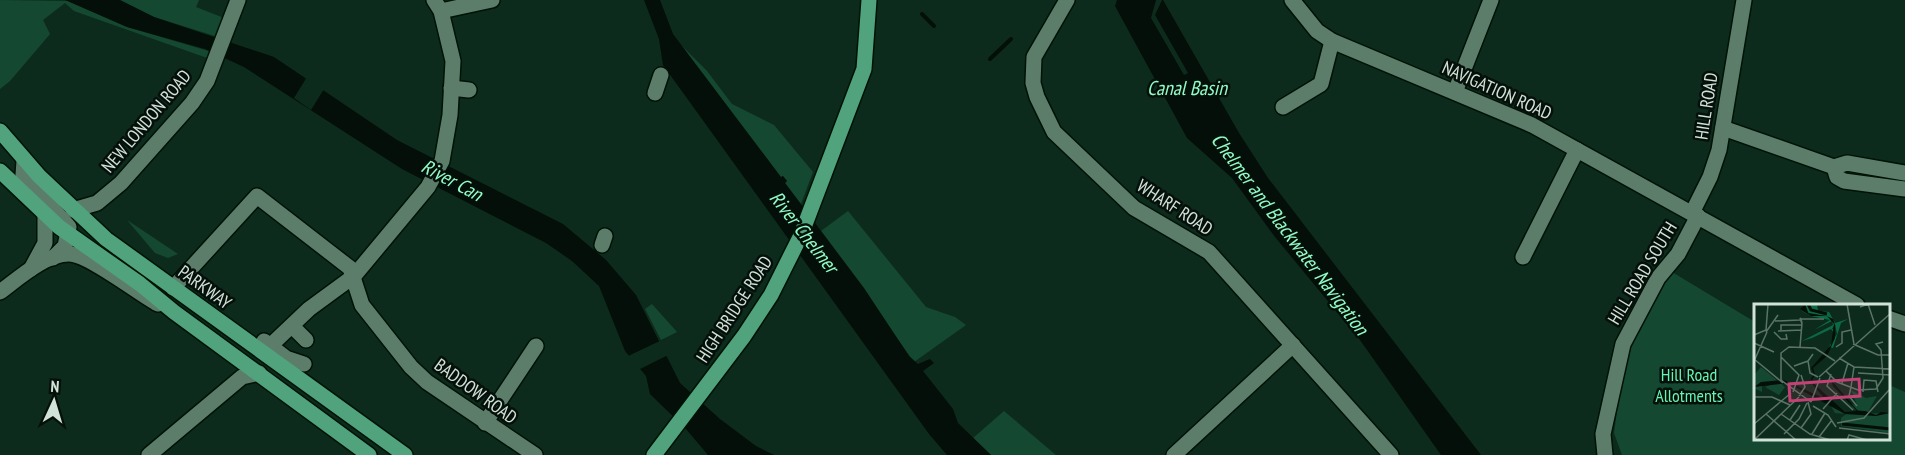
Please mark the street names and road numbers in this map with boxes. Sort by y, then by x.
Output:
street label: NAVIGATION ROAD [1439,56,1555,124]
street label: NEW LONDON ROAD [96,65,196,177]
street label: HILL ROAD [1689,71,1723,141]
street label: WHARF ROAD [1133,174,1217,240]
street label: HILL ROAD SOUTH [1602,217,1682,329]
street label: HIGH BRIDGE ROAD [691,251,777,367]
street label: PARKWAY [174,260,237,315]
street label: BADDOW ROAD [430,353,522,429]

